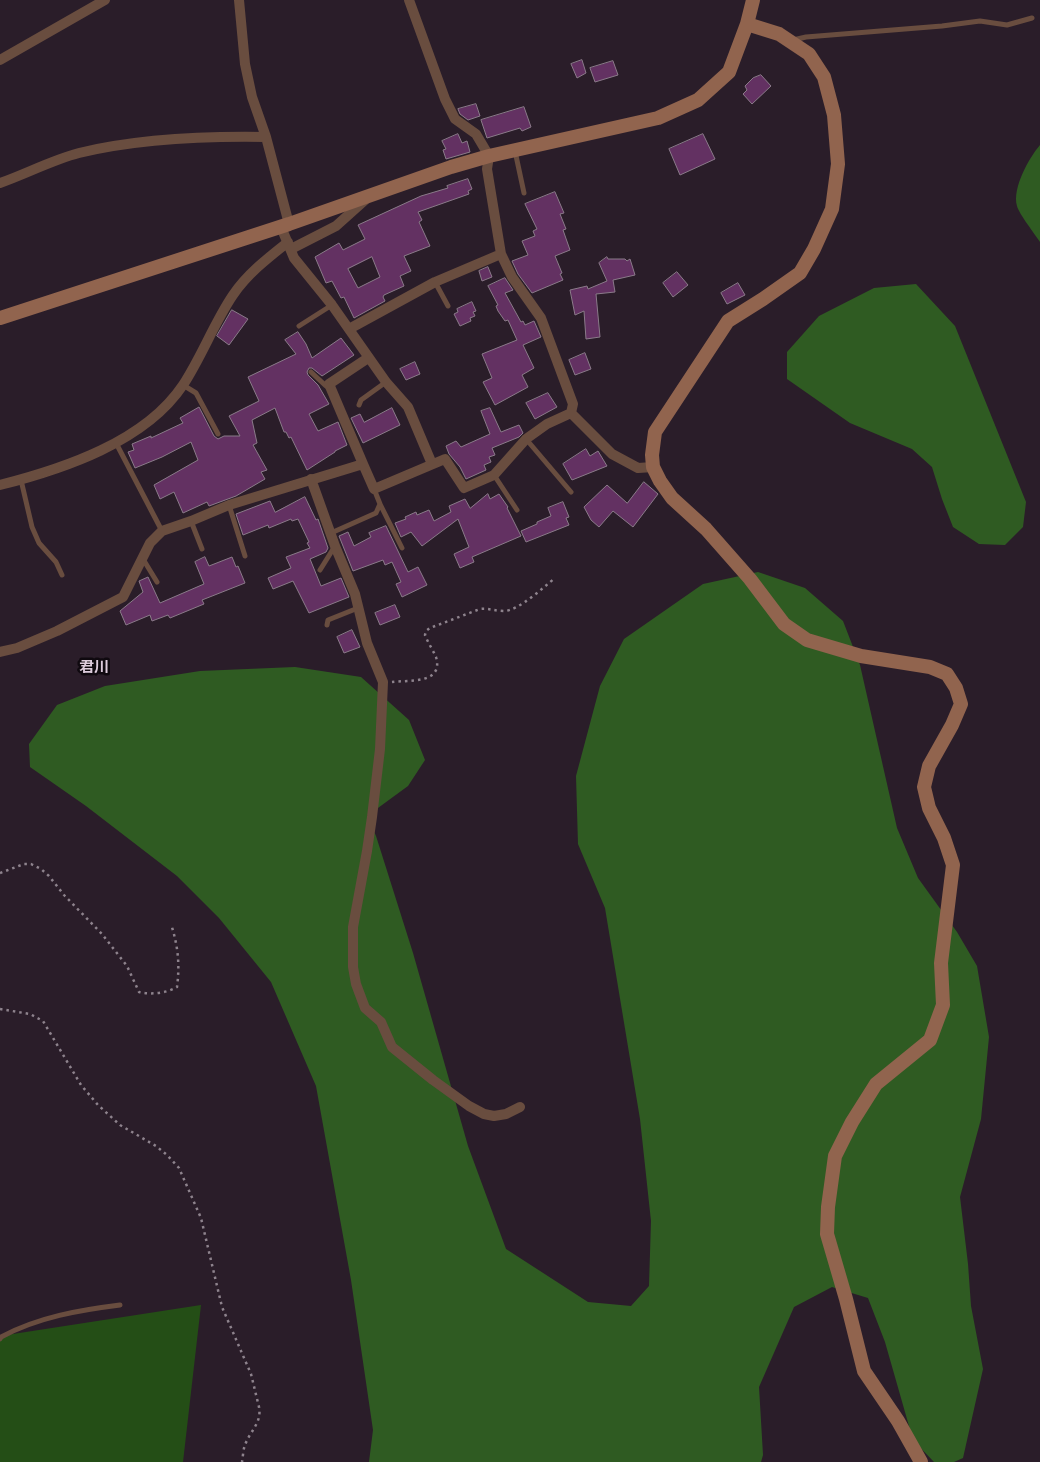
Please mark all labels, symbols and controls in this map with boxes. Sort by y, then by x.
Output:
district label: 君川 [79,660,109,678]

